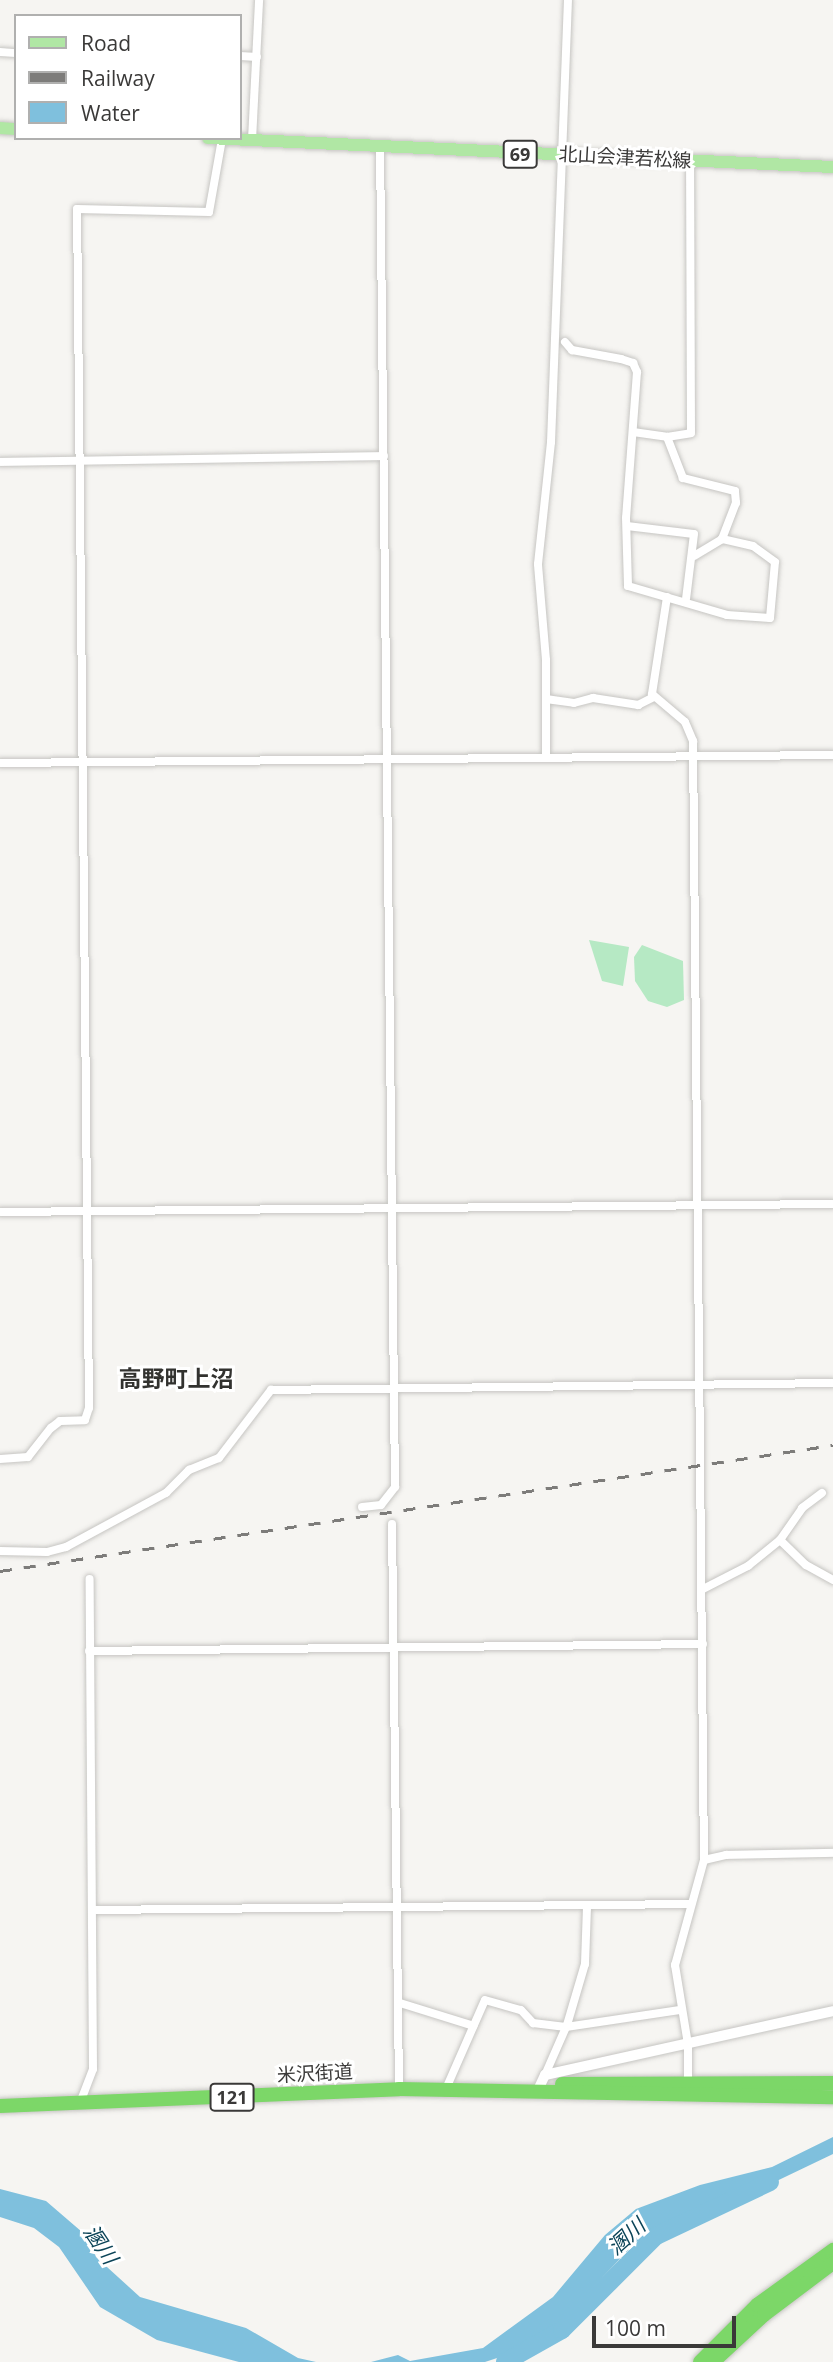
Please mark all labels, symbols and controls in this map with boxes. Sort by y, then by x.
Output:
legend [14,14,242,140]
text: Road [81,29,131,57]
text: Railway [81,64,155,92]
text: Water [81,99,140,127]
road number: 69 [503,140,538,168]
street label: 北山会津若松線 [558,143,692,173]
district label: 高野町上沼 [119,1364,233,1392]
street label: 米沢街道 [276,2061,354,2087]
road number: 121 [209,2082,255,2112]
water label: 溷川 [602,2213,650,2259]
water label: 溷川 [79,2220,123,2268]
scale bar [595,2302,738,2346]
text: 100 m [605,2314,666,2342]

